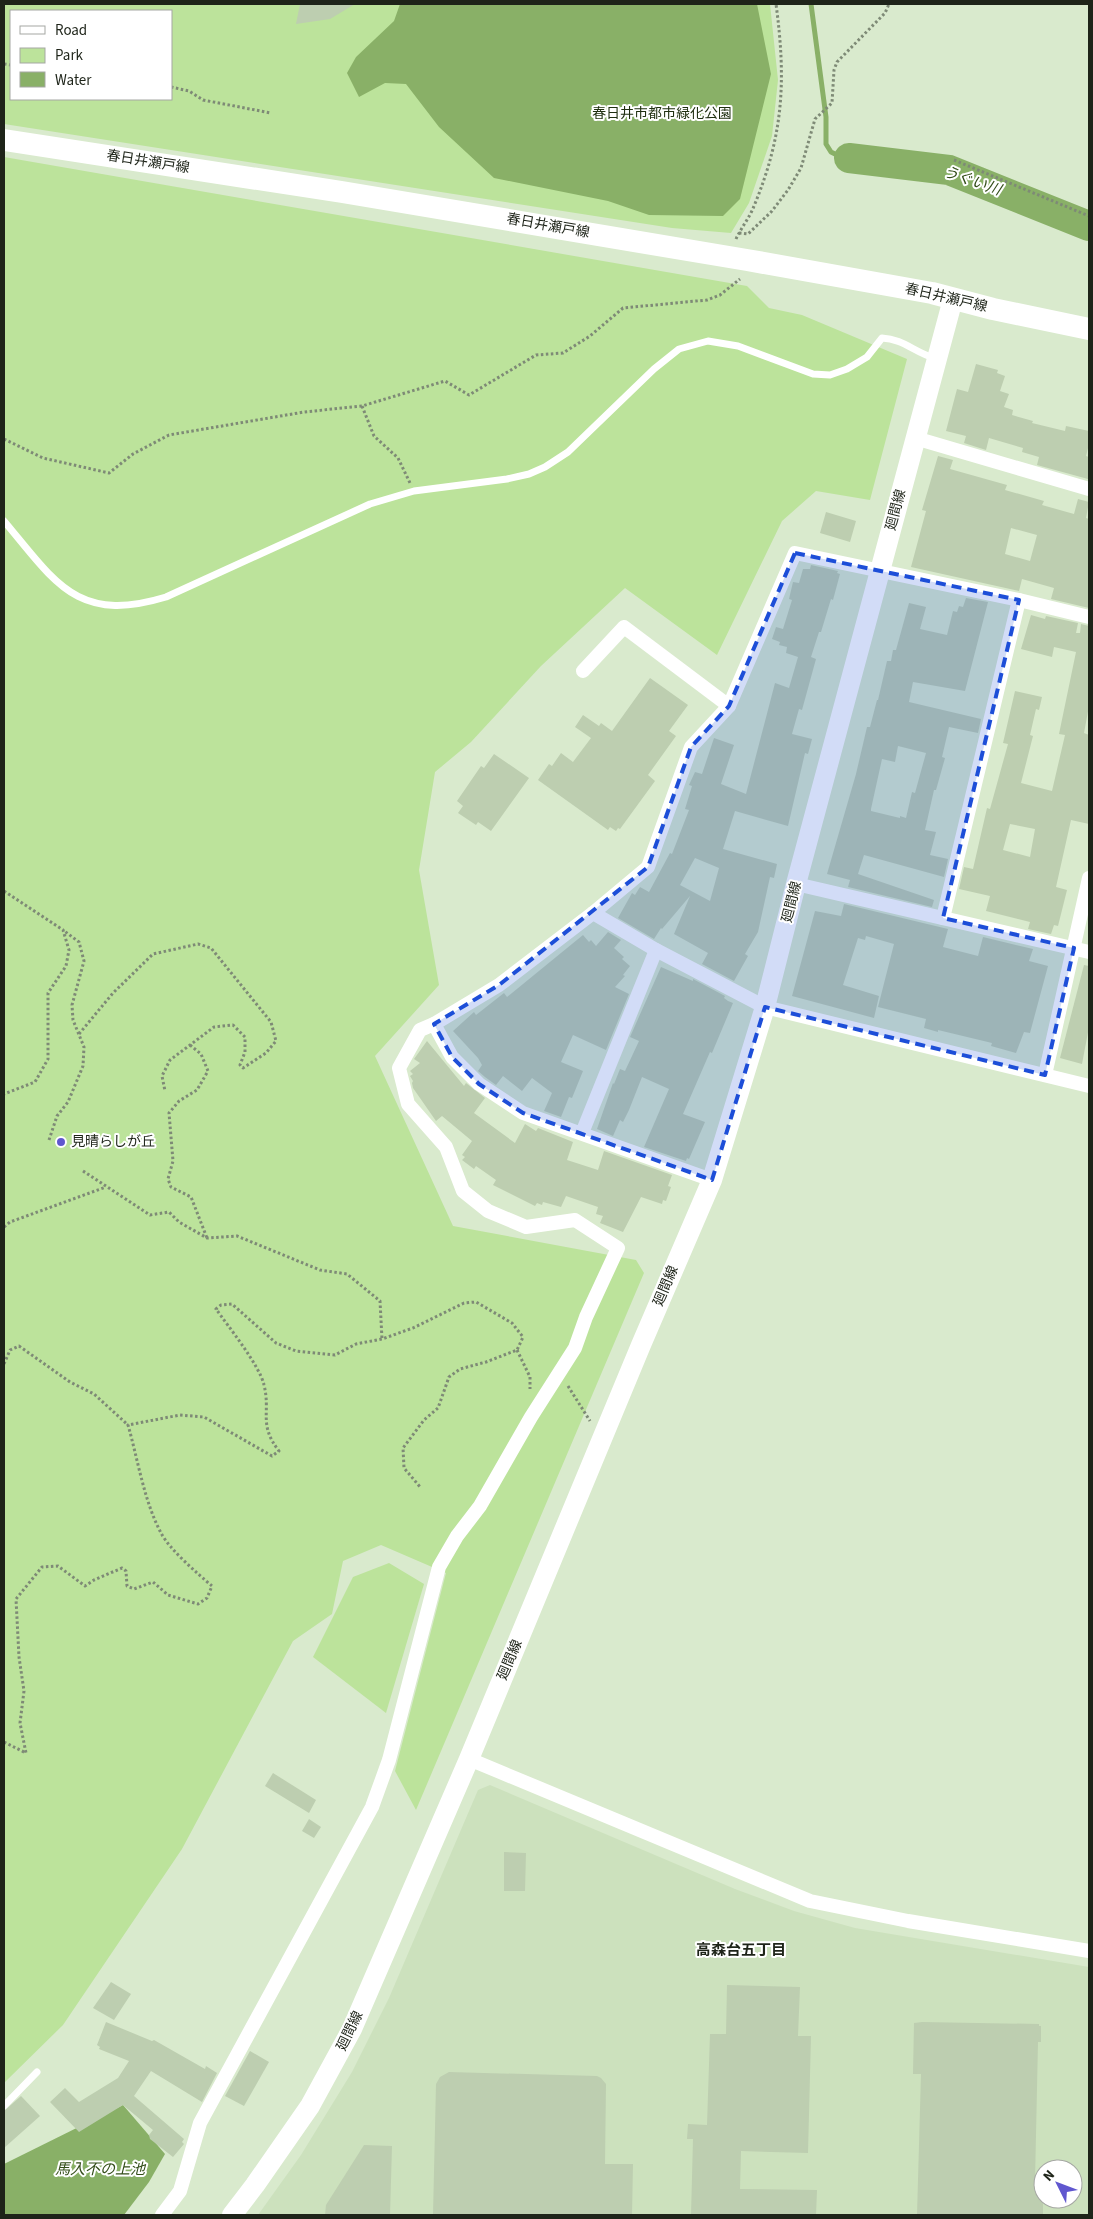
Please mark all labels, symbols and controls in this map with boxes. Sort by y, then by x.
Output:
legend [10,10,172,100]
text: Road [55,20,87,41]
text: Park [55,45,84,66]
text: Water [55,70,92,91]
park label: 春日井市都市緑化公園 [592,104,732,124]
street label: 春日井瀬戸線 [105,146,191,178]
water label: うぐい川 [940,161,1006,201]
street label: 春日井瀬戸線 [505,209,591,243]
street label: 春日井瀬戸線 [903,279,989,317]
street label: 廻間線 [881,487,911,533]
street label: 廻間線 [777,879,807,925]
place label: 見晴らしが丘 [71,1132,155,1152]
marker: 見晴らしが丘 [55,1136,67,1148]
street label: 廻間線 [649,1263,683,1309]
street label: 廻間線 [493,1637,527,1683]
district label: 高森台五丁目 [696,1940,786,1961]
street label: 廻間線 [332,2008,368,2054]
water label: 馬入不の上池 [55,2159,147,2180]
north arrow [1033,2159,1083,2209]
text: N [1039,2166,1060,2186]

